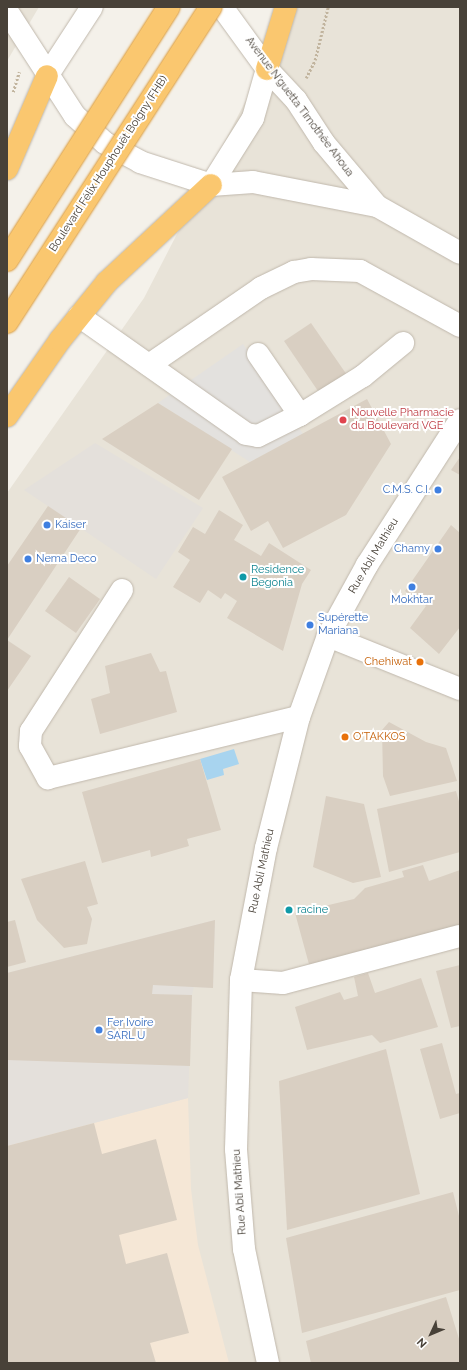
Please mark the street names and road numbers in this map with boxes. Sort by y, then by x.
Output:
street label: Avenue N'guetta Timothée Ahoua [242,34,356,180]
street label: Boulevard Félix Houphouët Boigny (FHB) [47,73,171,255]
street label: Rue Abli Mathieu [346,516,402,596]
street label: Rue Abli Mathieu [247,827,277,915]
street label: Rue Abli Mathieu [230,1148,250,1236]

